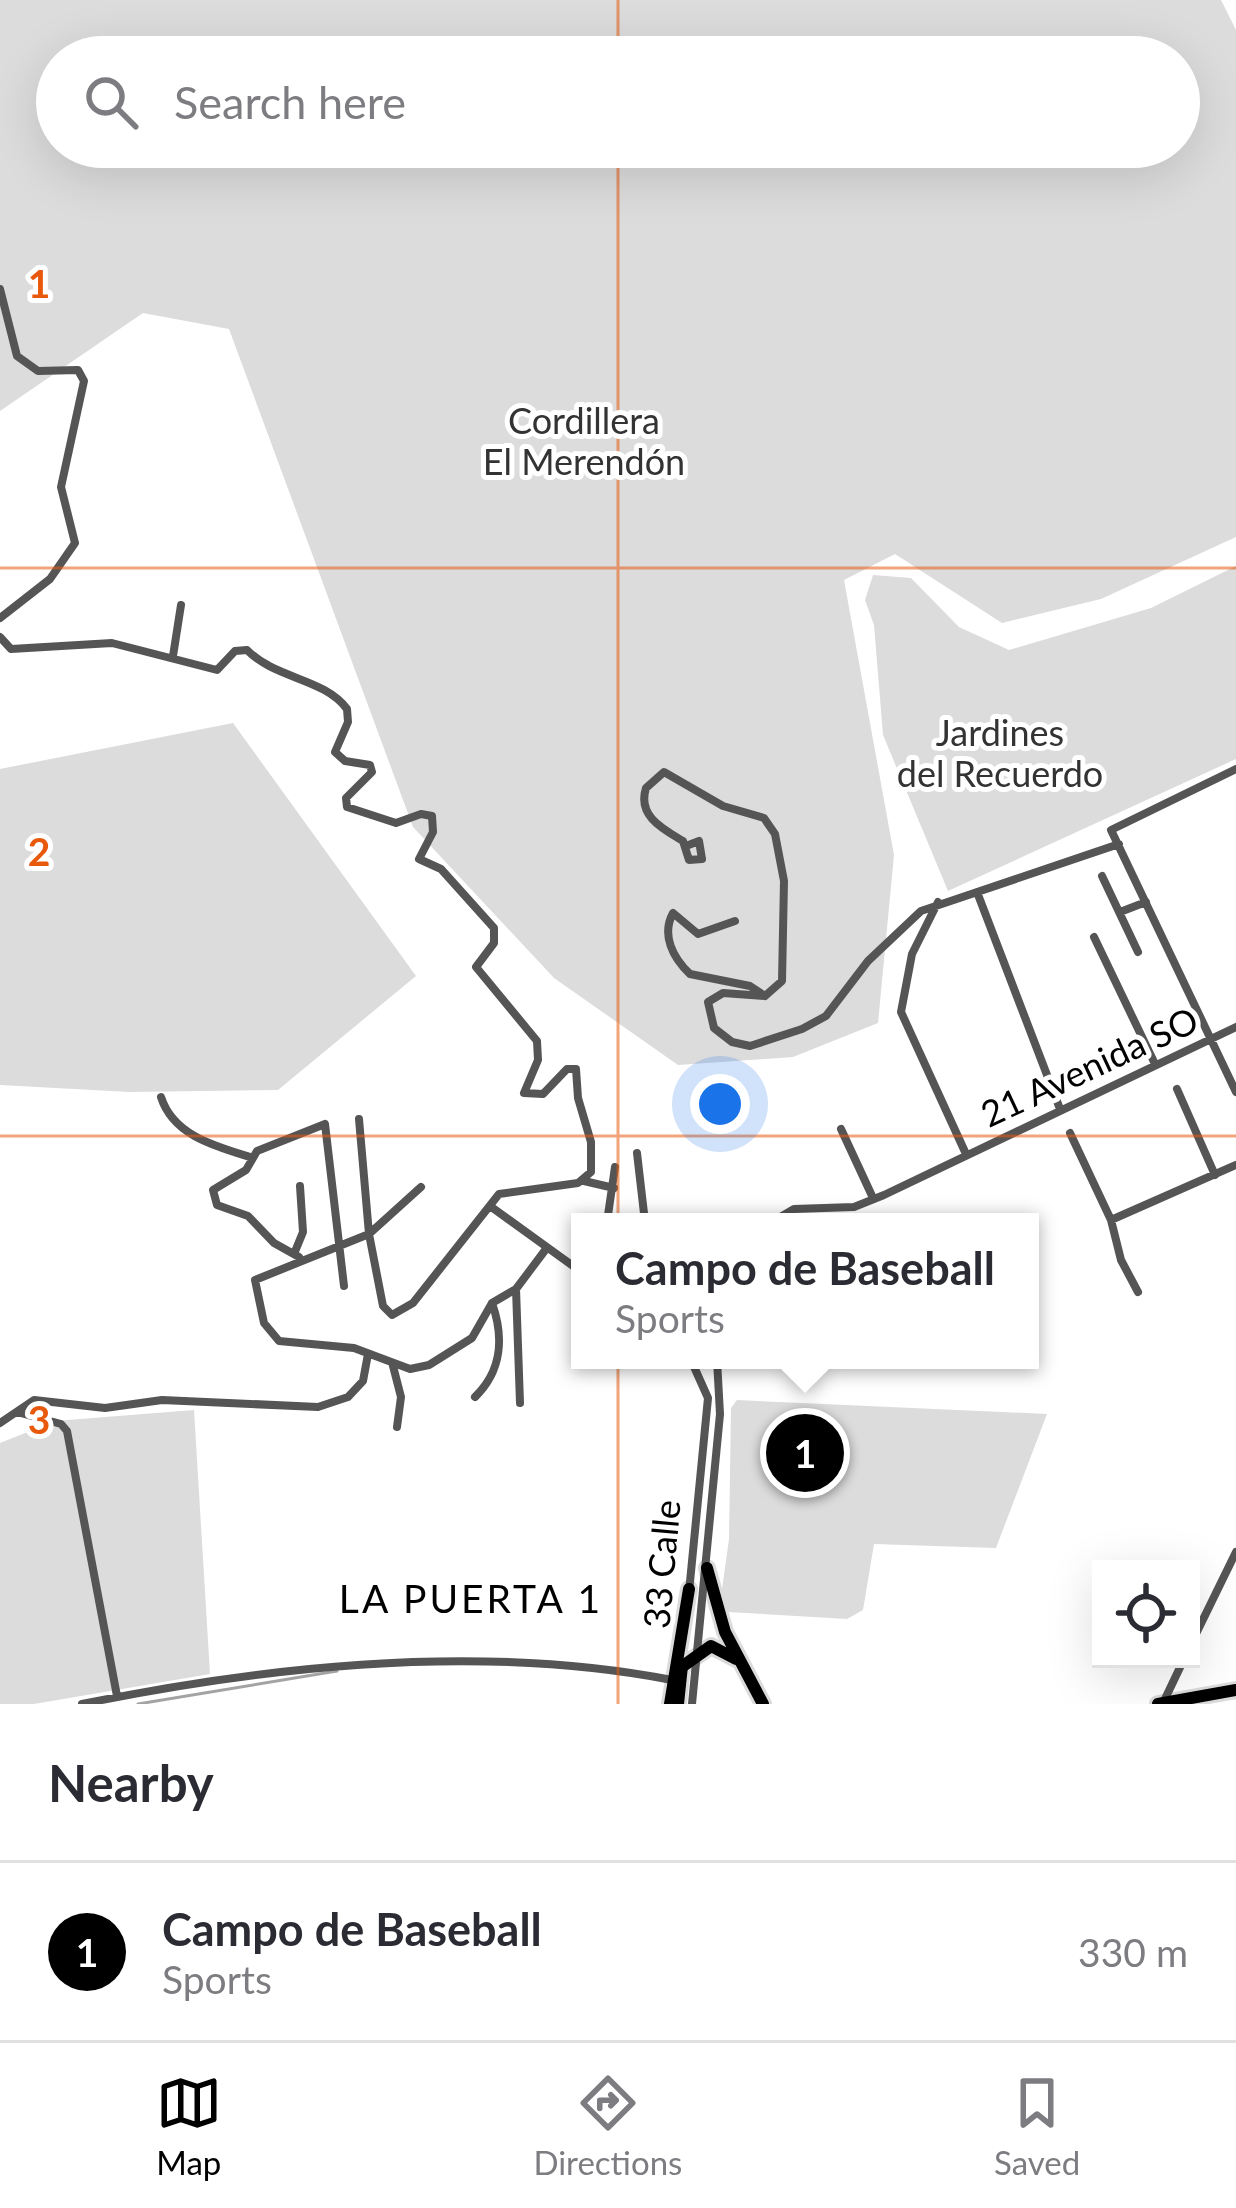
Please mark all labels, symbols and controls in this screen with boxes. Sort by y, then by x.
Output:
search box [36,36,1200,168]
icon: search [78,69,144,135]
text: Search here [174,75,406,129]
text: 1 [28,260,50,306]
park label: Cordillera El Merendón [483,398,685,483]
park label: Jardines del Recuerdo [897,710,1103,795]
text: 2 [28,828,50,874]
street label: 21 Avenida SO [974,997,1204,1135]
your location [690,1074,750,1134]
popup [571,1213,1039,1369]
text: Campo de Baseball [615,1241,995,1295]
text: Sports [615,1295,725,1341]
text: 3 [28,1396,50,1442]
pin: 1 [766,1408,844,1498]
street label: 33 Calle [633,1498,689,1630]
map controls [1092,1560,1200,1668]
button: locate [1092,1560,1200,1668]
district label: LA PUERTA 1 [339,1575,603,1621]
text: Nearby [48,1752,214,1813]
text: Campo de Baseball [162,1902,542,1956]
text: 1 [76,1929,98,1975]
text: 330 m [1078,1929,1188,1975]
text: Sports [162,1956,272,2002]
tab: Map [156,2070,222,2182]
tab: Directions [533,2070,682,2182]
tab: Saved [994,2070,1080,2182]

